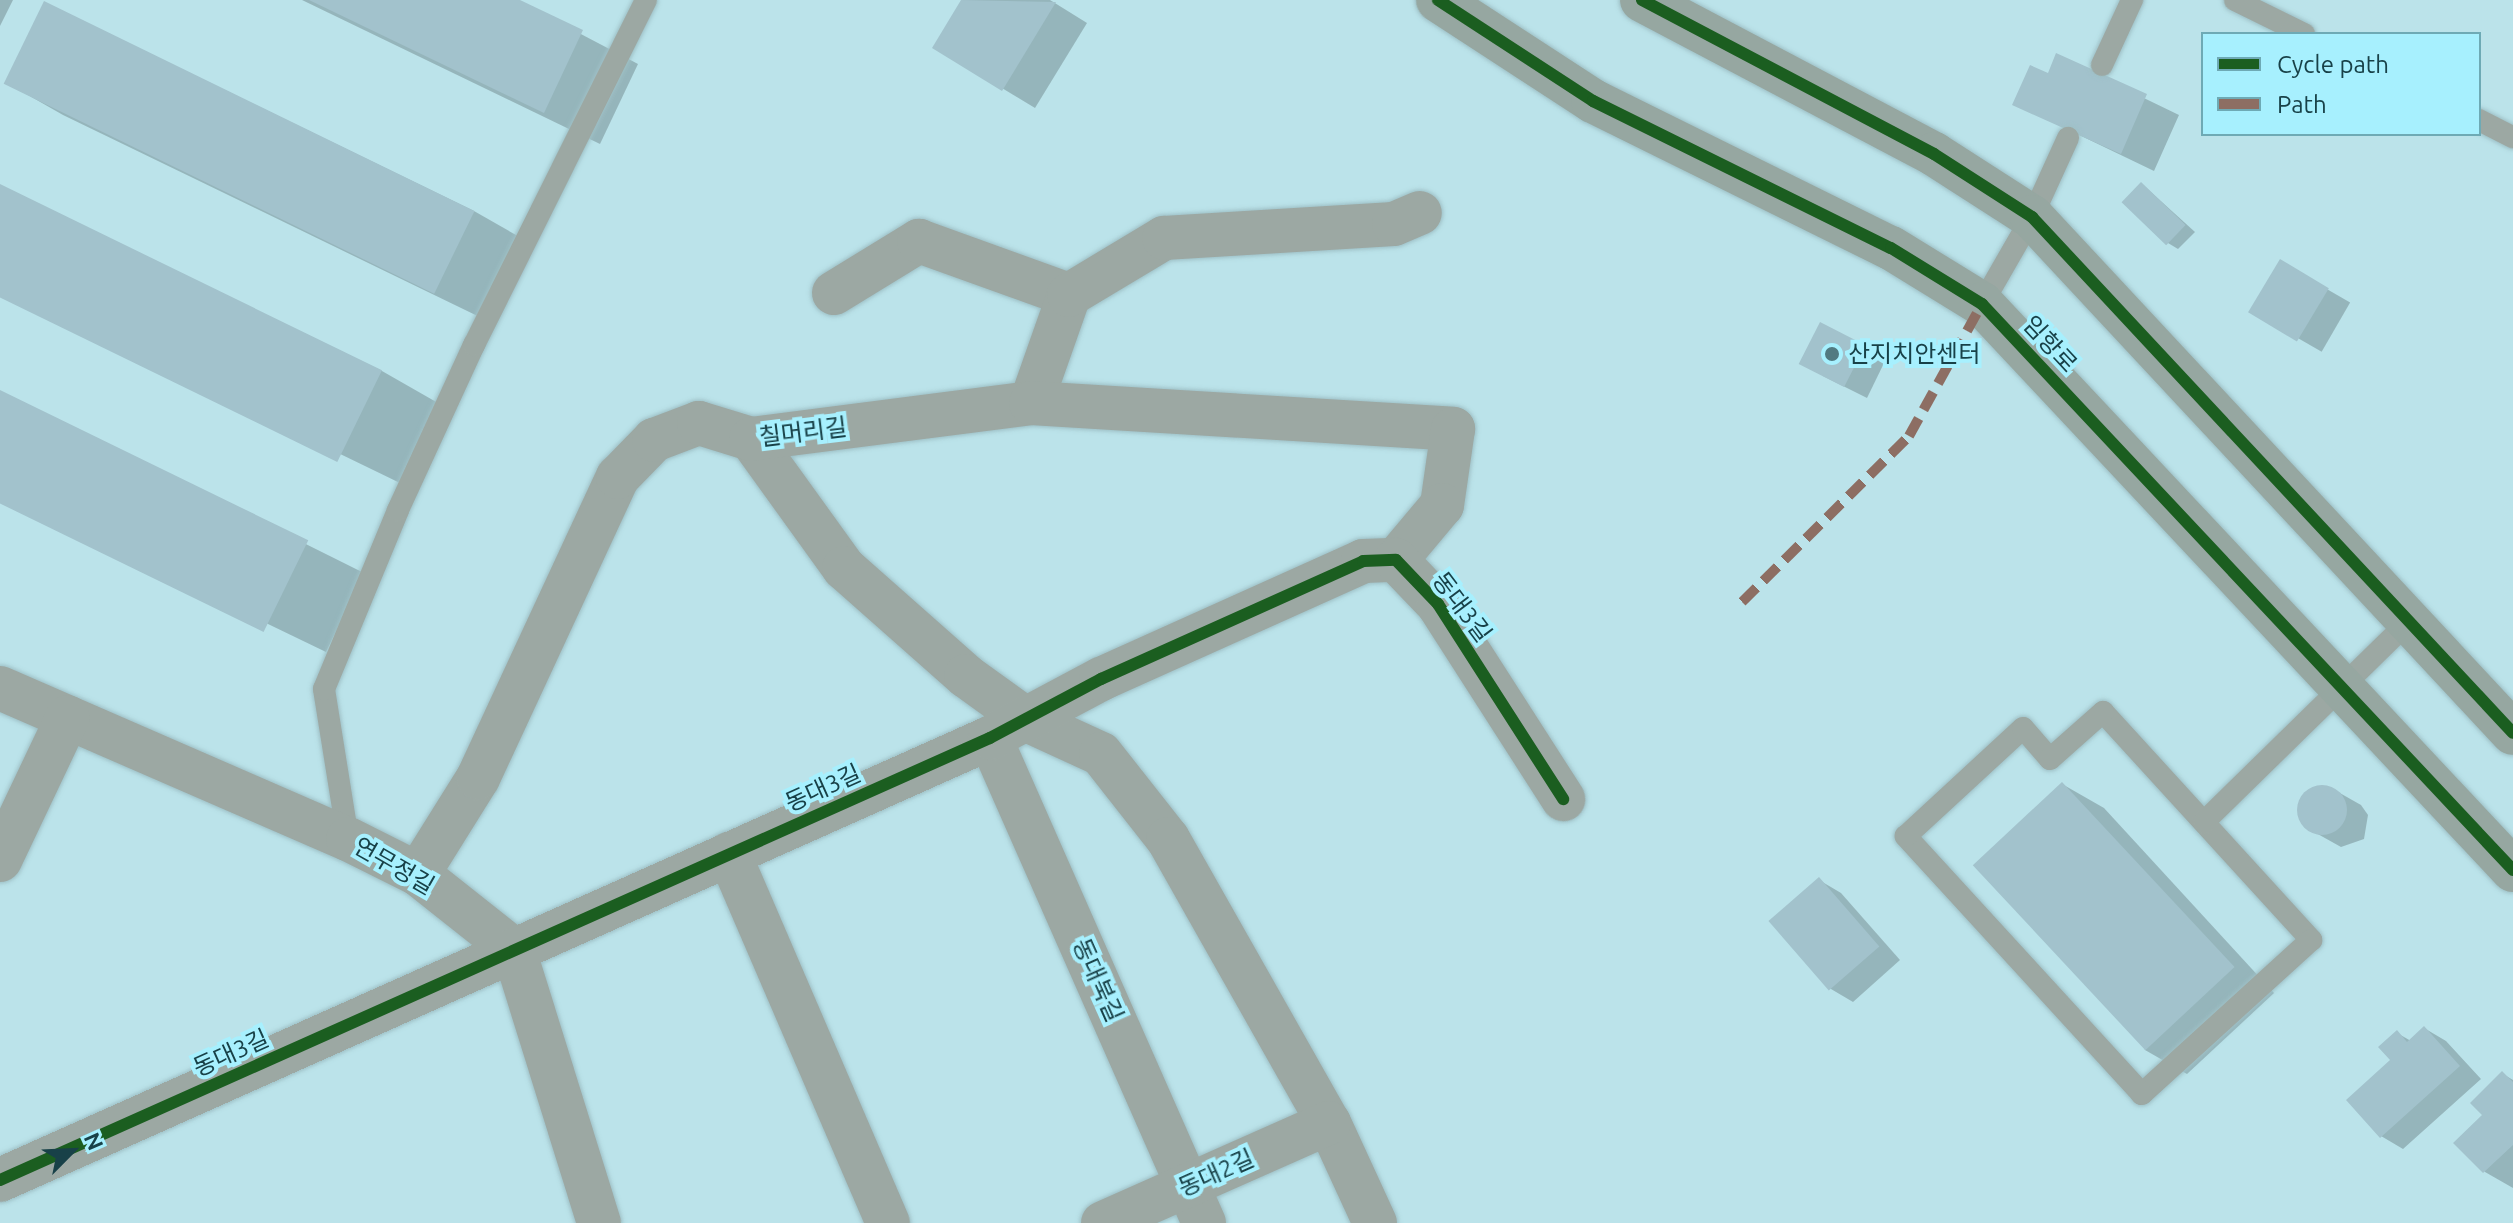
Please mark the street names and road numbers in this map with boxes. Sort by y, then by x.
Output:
street label: 임항로 [2017,310,2083,378]
street label: 칠머리길 [757,412,849,452]
street label: 동대3길 [1426,566,1498,648]
street label: 동대3길 [781,759,865,817]
street label: 연무정길 [349,831,439,901]
street label: 동대북길 [1067,934,1129,1026]
street label: 동대3길 [189,1024,273,1082]
street label: 동대2길 [1174,1144,1258,1202]

